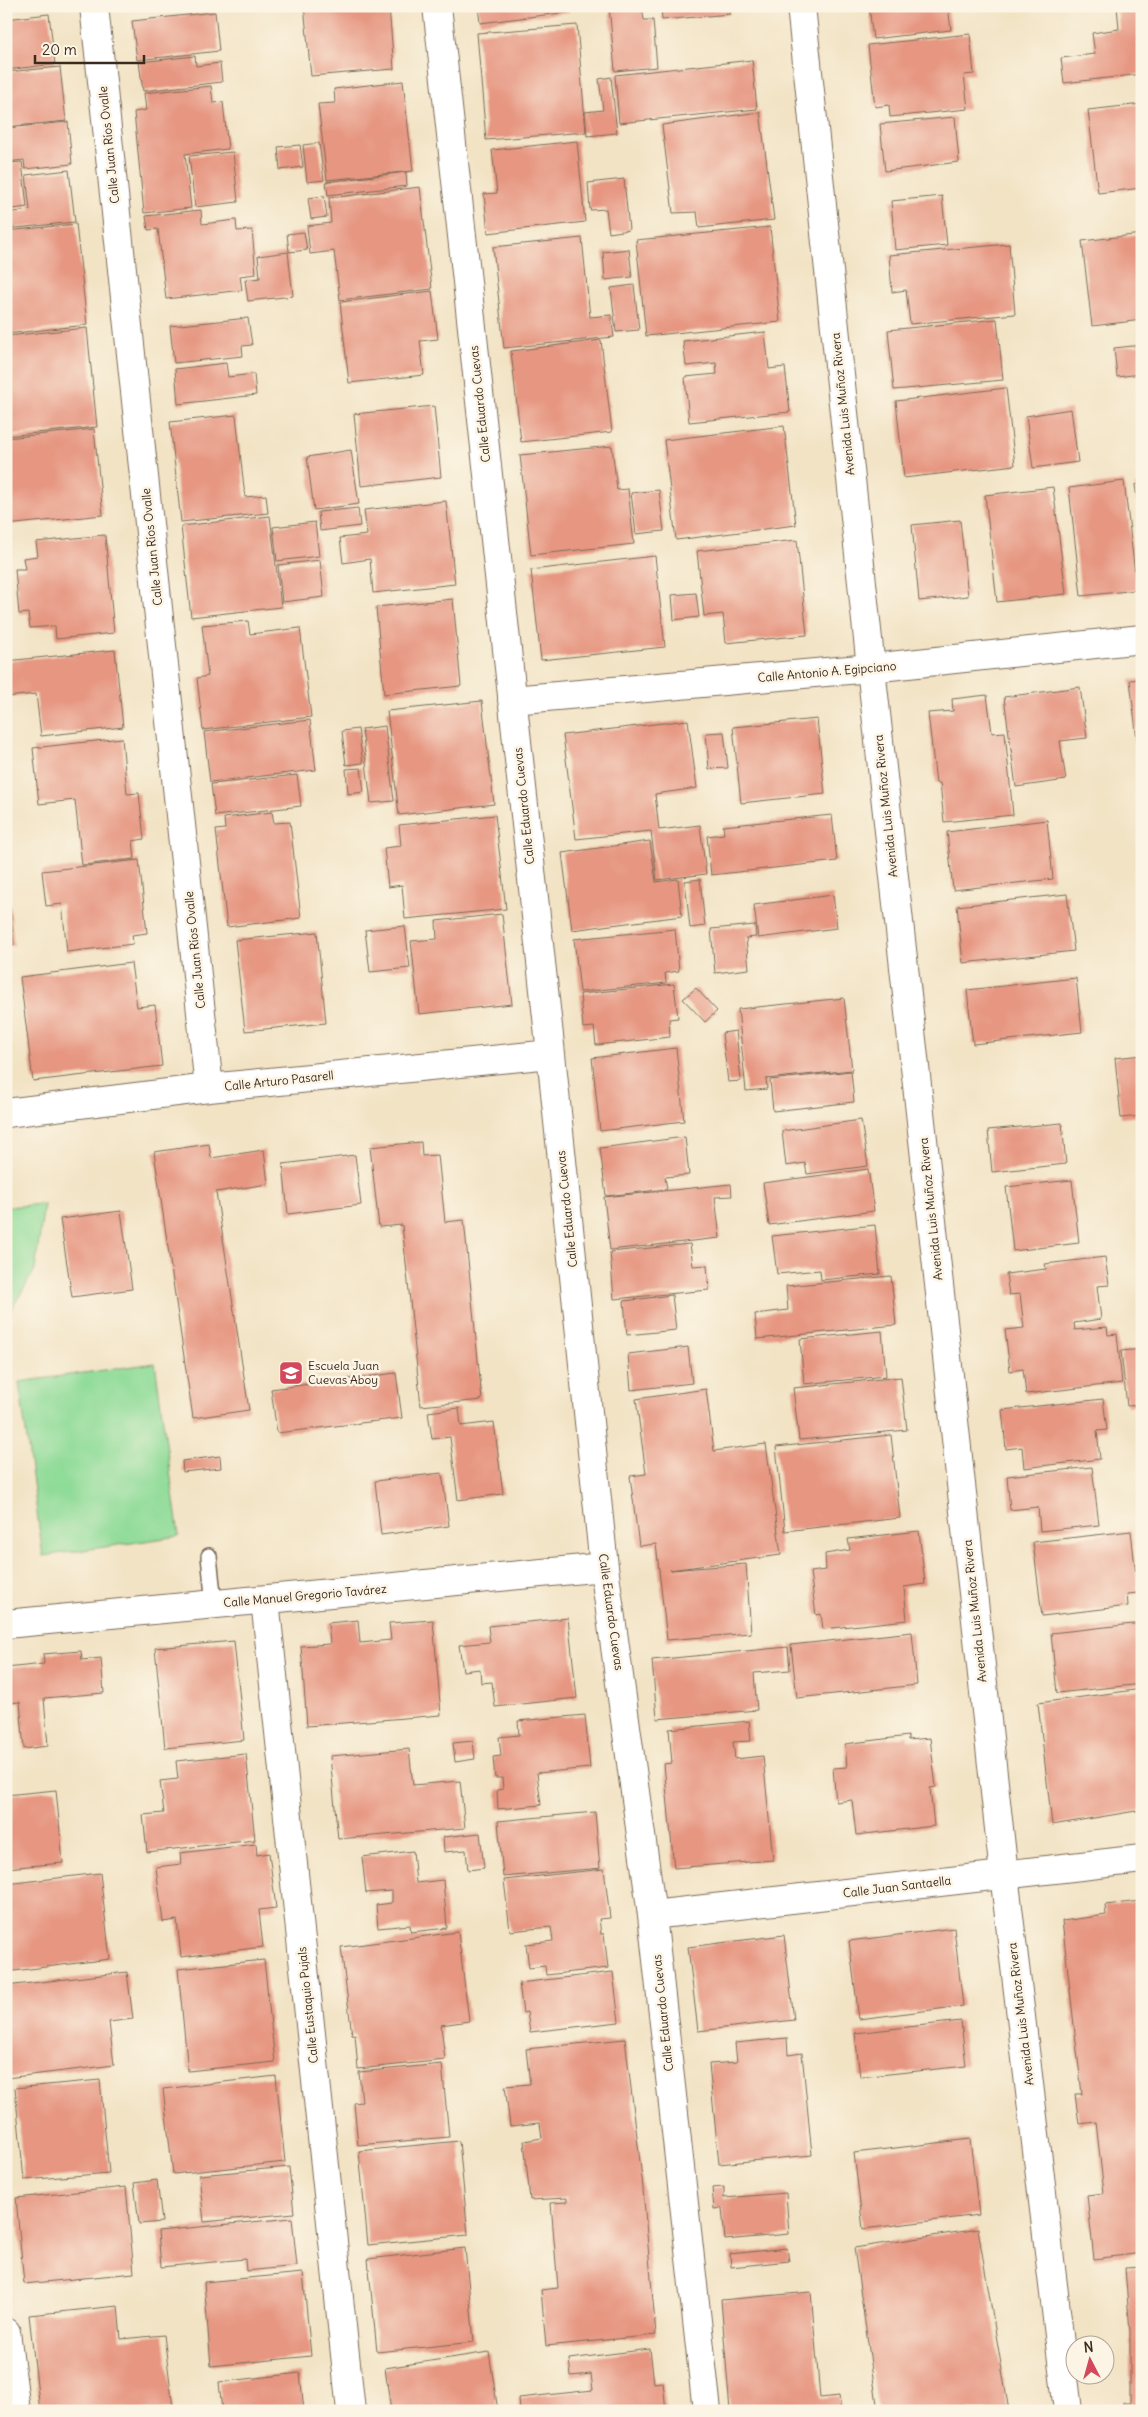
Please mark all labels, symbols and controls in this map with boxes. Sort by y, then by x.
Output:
scale bar [35,32,144,64]
text: 20 m [42,40,77,59]
street label: Calle Juan Ríos Ovalle [95,85,122,205]
street label: Avenida Luis Muñoz Rivera [828,332,857,476]
street label: Calle Eduardo Cuevas [466,345,493,463]
street label: Calle Juan Ríos Ovalle [138,487,165,607]
street label: Calle Antonio A. Egipciano [757,658,897,685]
street label: Avenida Luis Muñoz Rivera [871,734,900,878]
street label: Calle Eduardo Cuevas [510,747,537,865]
street label: Calle Juan Ríos Ovalle [181,890,208,1010]
street label: Calle Arturo Pasarell [224,1067,334,1094]
street label: Avenida Luis Muñoz Rivera [916,1137,945,1281]
street label: Calle Eduardo Cuevas [553,1150,580,1268]
place label: Escuela Juan Cuevas Aboy [308,1358,379,1387]
school or university icon: Escuela Juan Cuevas Aboy [278,1360,304,1386]
street label: Avenida Luis Muñoz Rivera [960,1539,989,1683]
street label: Calle Eduardo Cuevas [596,1553,627,1671]
street label: Calle Manuel Gregorio Tavárez [223,1581,387,1610]
street label: Calle Juan Santaella [842,1872,952,1901]
street label: Avenida Luis Muñoz Rivera [1004,1942,1037,2086]
street label: Calle Eustaquio Pujals [294,1946,321,2064]
street label: Calle Eduardo Cuevas [649,1954,676,2072]
north arrow [1066,2334,1116,2384]
text: N [1083,2338,1094,2357]

